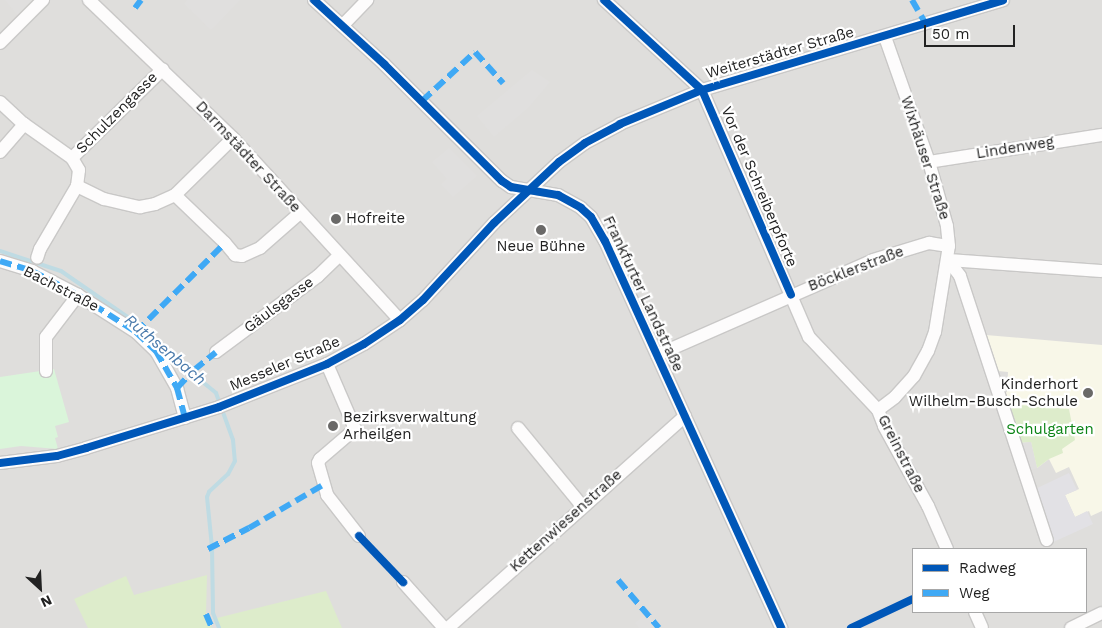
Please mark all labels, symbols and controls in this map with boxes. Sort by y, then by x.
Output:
scale bar [927,15,1018,47]
street label: Weiterstädter Straße [704,23,856,83]
text: 50 m [932,25,969,43]
street label: Schulzengasse [72,68,162,158]
street label: Wixhäuser Straße [896,94,954,222]
street label: Darmstädter Straße [192,97,304,217]
street label: Vor der Schreiberpforte [717,104,801,270]
street label: Lindenweg [975,133,1055,163]
place label: Hofreite [346,210,405,228]
marker: Hofreite [330,213,342,225]
street label: Frankfurter Landstraße [599,213,687,375]
marker: Neue Bühne [535,224,547,236]
place label: Neue Bühne [497,238,585,256]
street label: Böcklerstraße [806,242,906,296]
street label: Bachstraße [20,262,102,316]
street label: Gäulsgasse [241,273,317,337]
water label: Ruthsenbach [120,310,210,390]
street label: Messeler Straße [227,333,343,395]
place label: Kinderhort Wilhelm-Busch-Schule [909,375,1078,410]
marker: Kinderhort Wilhelm-Busch-Schule [1082,387,1094,399]
place label: Bezirksverwaltung Arheilgen [343,408,476,443]
street label: Greinstraße [874,412,928,496]
marker: Bezirksverwaltung Arheilgen [327,420,339,432]
park label: Schulgarten [1006,421,1094,439]
street label: Kettenwiesenstraße [506,466,626,576]
legend [912,548,1087,613]
text: Radweg [959,559,1016,577]
north arrow [15,563,65,613]
text: Weg [959,584,990,602]
text: N [38,592,54,611]

